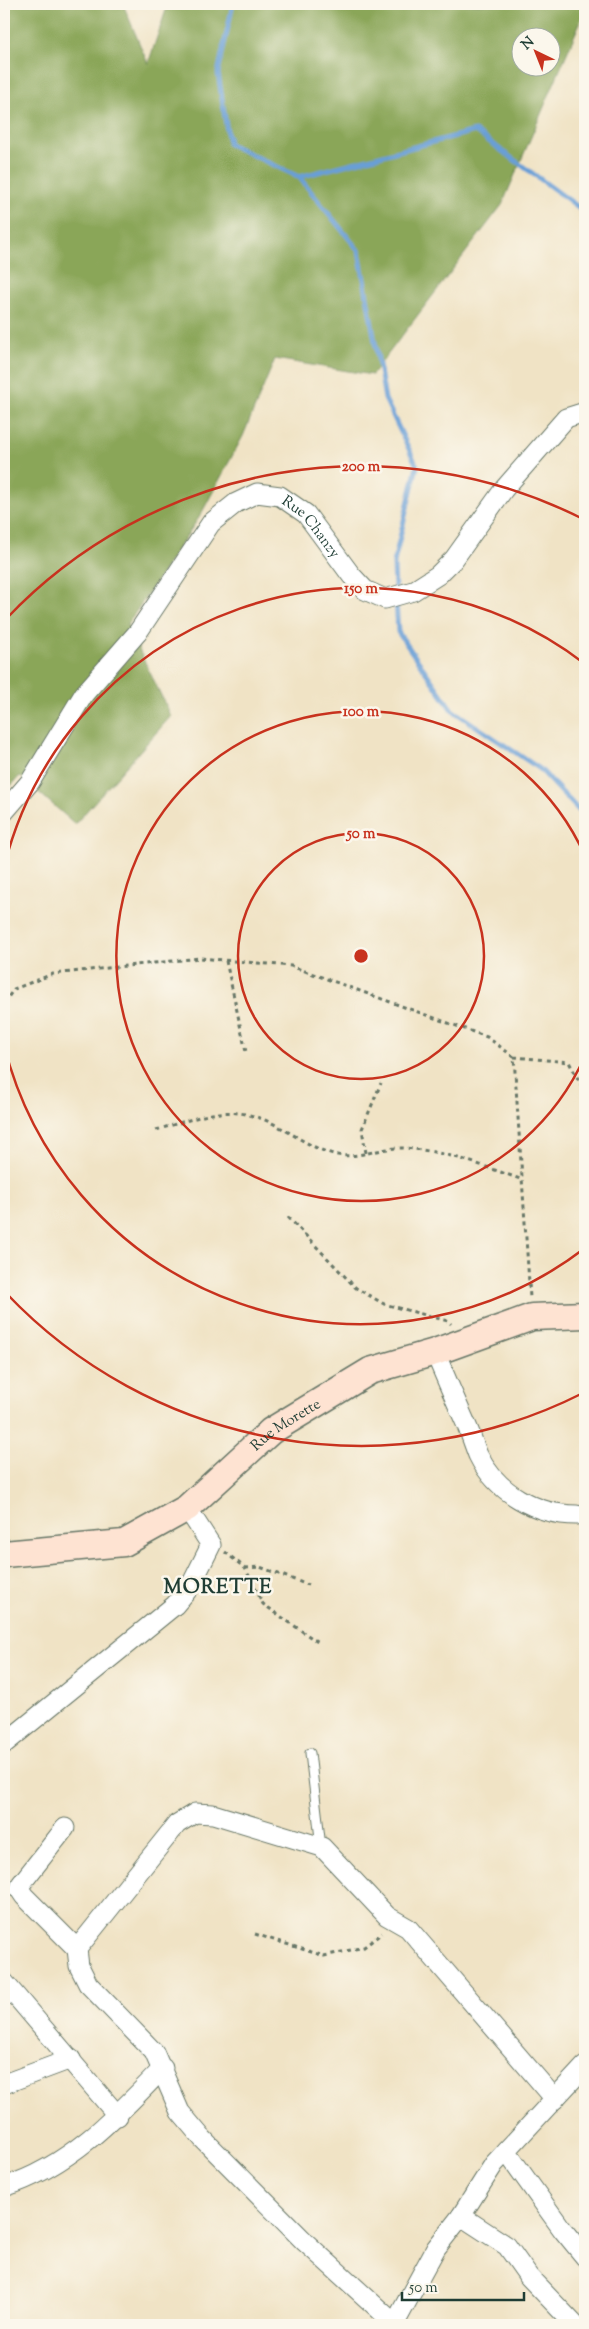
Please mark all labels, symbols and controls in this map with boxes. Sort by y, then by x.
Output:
north arrow [512,28,562,78]
text: N [518,33,539,55]
text: 200 m [342,457,381,478]
street label: Rue Chanzy [277,491,344,563]
text: 150 m [344,579,378,600]
text: 100 m [343,702,380,723]
text: 50 m [346,824,376,845]
centre of rings [352,947,370,965]
street label: Rue Morette [247,1394,325,1457]
district label: MORETTE [164,1574,272,1603]
scale bar [402,2269,524,2301]
text: 50 m [408,2278,438,2299]

